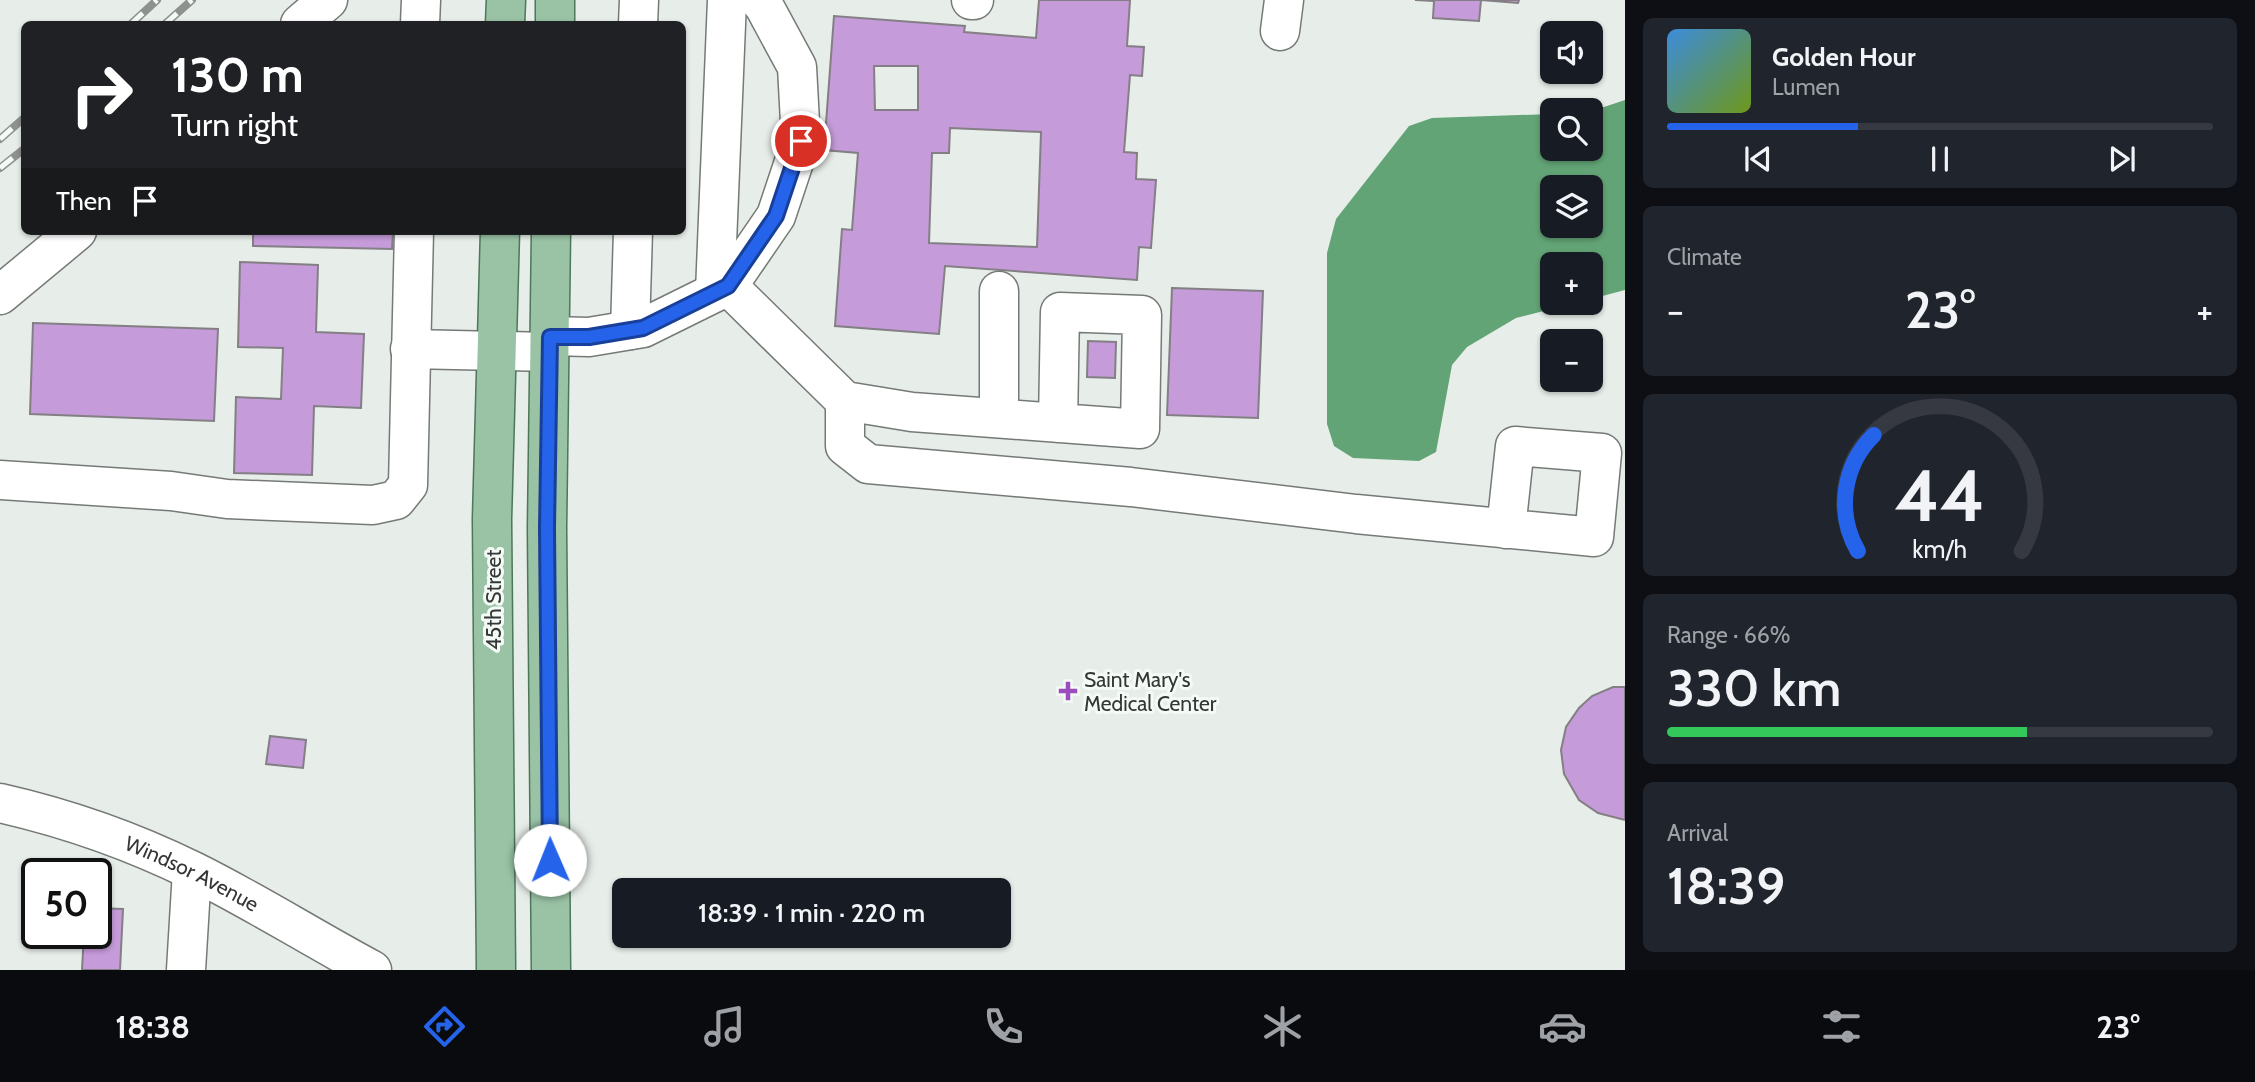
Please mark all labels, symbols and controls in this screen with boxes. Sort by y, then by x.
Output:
map controls [1540,21,1603,392]
button: sound [1540,21,1603,84]
text: Golden Hour [1772,41,1915,73]
text: 130 m [171,45,304,104]
icon: right [56,49,147,140]
text: Lumen [1772,73,1840,101]
button: search [1540,98,1603,161]
text: Turn right [171,105,298,144]
pin [771,111,831,171]
icon: arrive [782,122,820,160]
icon: previous [1739,140,1777,178]
icon: pause [1921,140,1959,178]
icon: next [2103,140,2141,178]
button: layers [1540,175,1603,238]
icon: arrive [126,182,164,220]
text: Then [56,185,112,217]
text: Climate [1667,243,1742,271]
button: + [1540,252,1603,315]
text: 23° [1905,278,1975,341]
text: − [1667,287,1684,334]
text: + [2196,287,2213,334]
button: − [1540,329,1603,392]
text: 44 [1895,451,1985,539]
text: km/h [1913,534,1967,564]
street label: 45th Street [481,550,506,650]
text: Range · 66% [1667,621,1791,649]
text: 330 km [1667,656,1841,719]
place label: Saint Mary's Medical Center [1084,667,1217,716]
marker: Saint Mary's Medical Center [1058,681,1078,701]
text: Arrival [1667,819,1728,847]
position arrow [513,823,587,897]
street label: Windsor Avenue [122,830,264,916]
text: 18:39 [1667,854,1785,917]
speed limit sign: 50 [21,858,112,949]
text: 18:39 · 1 min · 220 m [698,897,925,929]
icon: directions [420,1002,469,1051]
icon: music [700,1002,749,1051]
icon: phone [979,1002,1028,1051]
icon: climate [1258,1002,1307,1051]
icon: car [1538,1002,1587,1051]
icon: filters [1817,1002,1866,1051]
text: 18:38 [115,1007,190,1046]
text: 23° [2096,1007,2140,1046]

